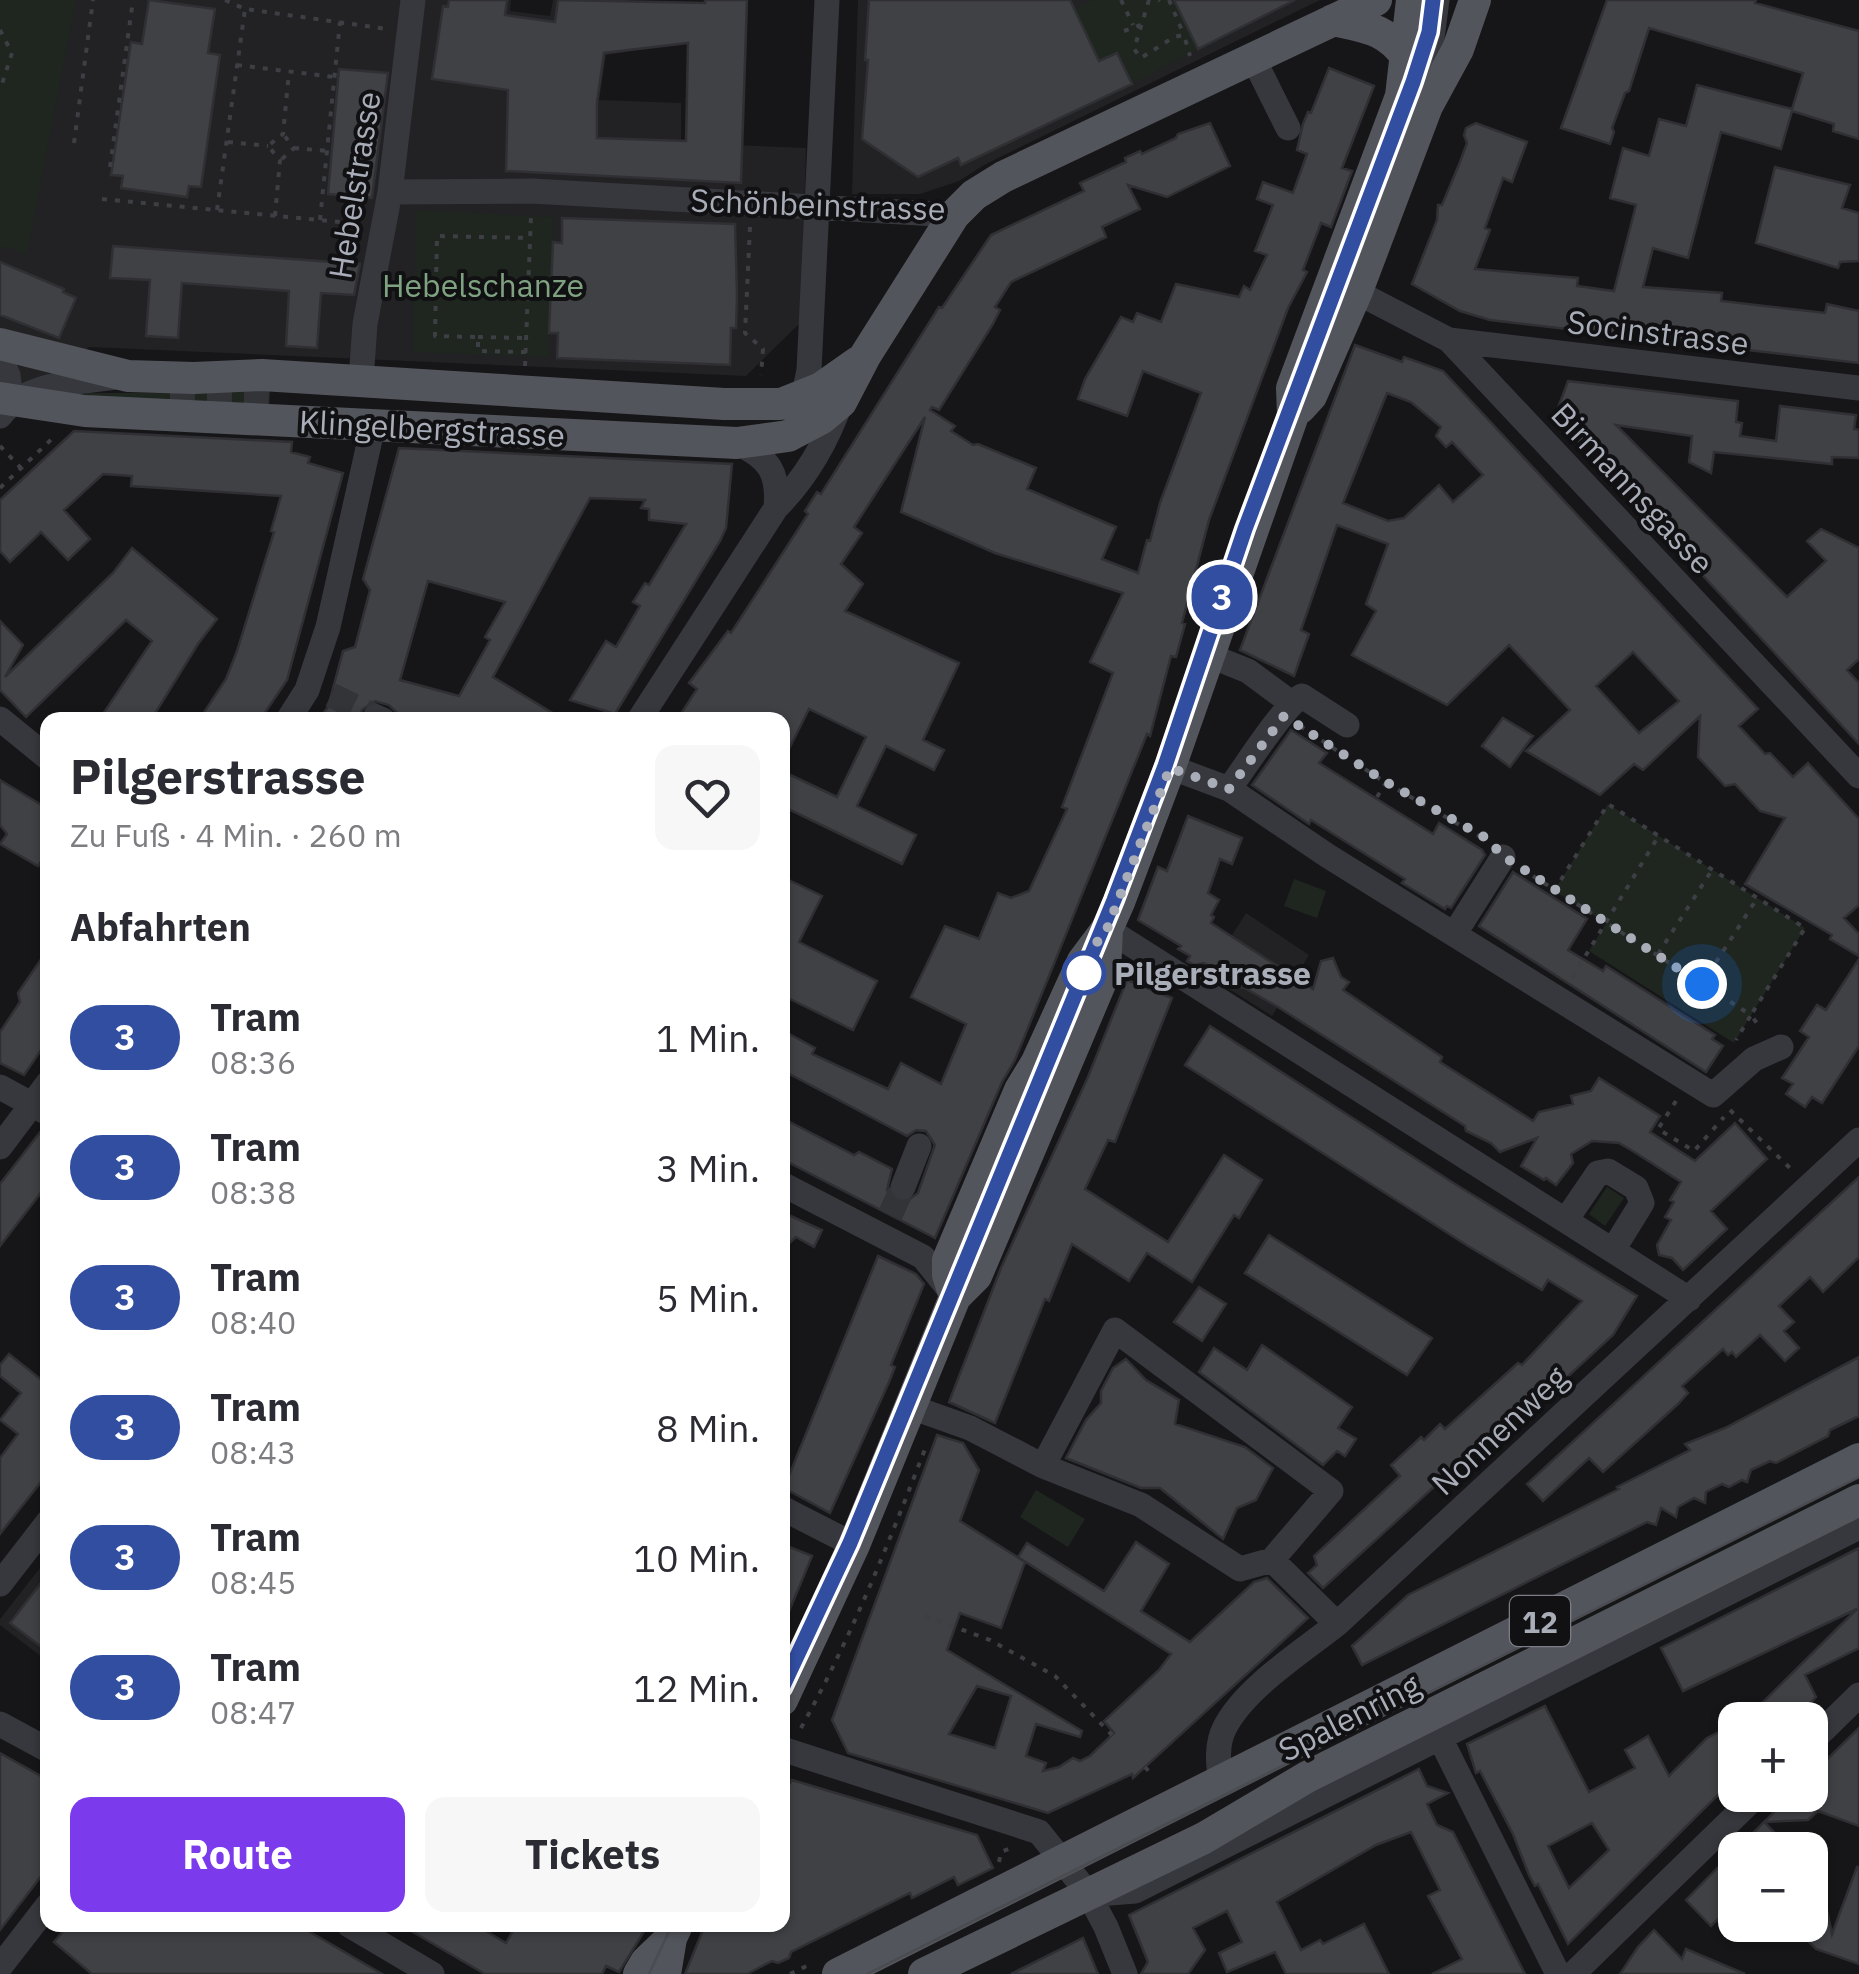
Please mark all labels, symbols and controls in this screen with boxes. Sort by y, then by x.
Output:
street label: Hebelstrasse [318,88,390,282]
street label: Schönbeinstrasse [690,179,946,229]
park label: Hebelschanze [382,264,584,306]
street label: Socinstrasse [1565,300,1751,364]
street label: Birmannsgasse [1543,393,1723,583]
street label: Klingelbergstrasse [298,400,566,456]
line badge: 3 [1190,564,1254,630]
text: 3 [1211,574,1233,620]
text: Pilgerstrasse [70,745,366,807]
button: heart [655,745,760,850]
text: Zu Fuß · 4 Min. · 260 m [70,814,402,856]
text: Abfahrten [70,902,251,951]
marker: Pilgerstrasse [1063,952,1105,994]
place label: Pilgerstrasse [1114,952,1311,994]
your location [1677,959,1727,1009]
text: Tram [210,992,301,1041]
text: 1 Min. [656,1013,760,1062]
text: 3 [114,1014,136,1060]
text: 08:36 [210,1041,296,1083]
text: Tram [210,1122,301,1171]
text: 3 Min. [656,1143,760,1192]
text: 3 [114,1144,136,1190]
text: 08:38 [210,1171,296,1213]
text: Tram [210,1252,301,1301]
text: 5 Min. [656,1273,760,1322]
text: 3 [114,1274,136,1320]
text: 08:40 [210,1301,296,1343]
street label: Nonnenweg [1422,1356,1576,1504]
text: Tram [210,1382,301,1431]
text: 8 Min. [656,1403,760,1452]
text: 3 [114,1404,136,1450]
text: 08:43 [210,1431,296,1473]
text: Tram [210,1512,301,1561]
text: 10 Min. [633,1533,760,1582]
text: 3 [114,1534,136,1580]
text: 08:45 [210,1561,296,1603]
road number: 12 [1510,1596,1570,1646]
text: Tram [210,1642,301,1691]
text: 12 Min. [633,1663,760,1712]
street label: Spalenring [1271,1663,1427,1771]
text: 3 [114,1664,136,1710]
text: 08:47 [210,1691,296,1733]
map controls [1718,1702,1828,1942]
button: + [1718,1702,1828,1812]
button: Route [70,1797,405,1912]
button: Tickets [425,1797,760,1912]
button: − [1718,1832,1828,1942]

